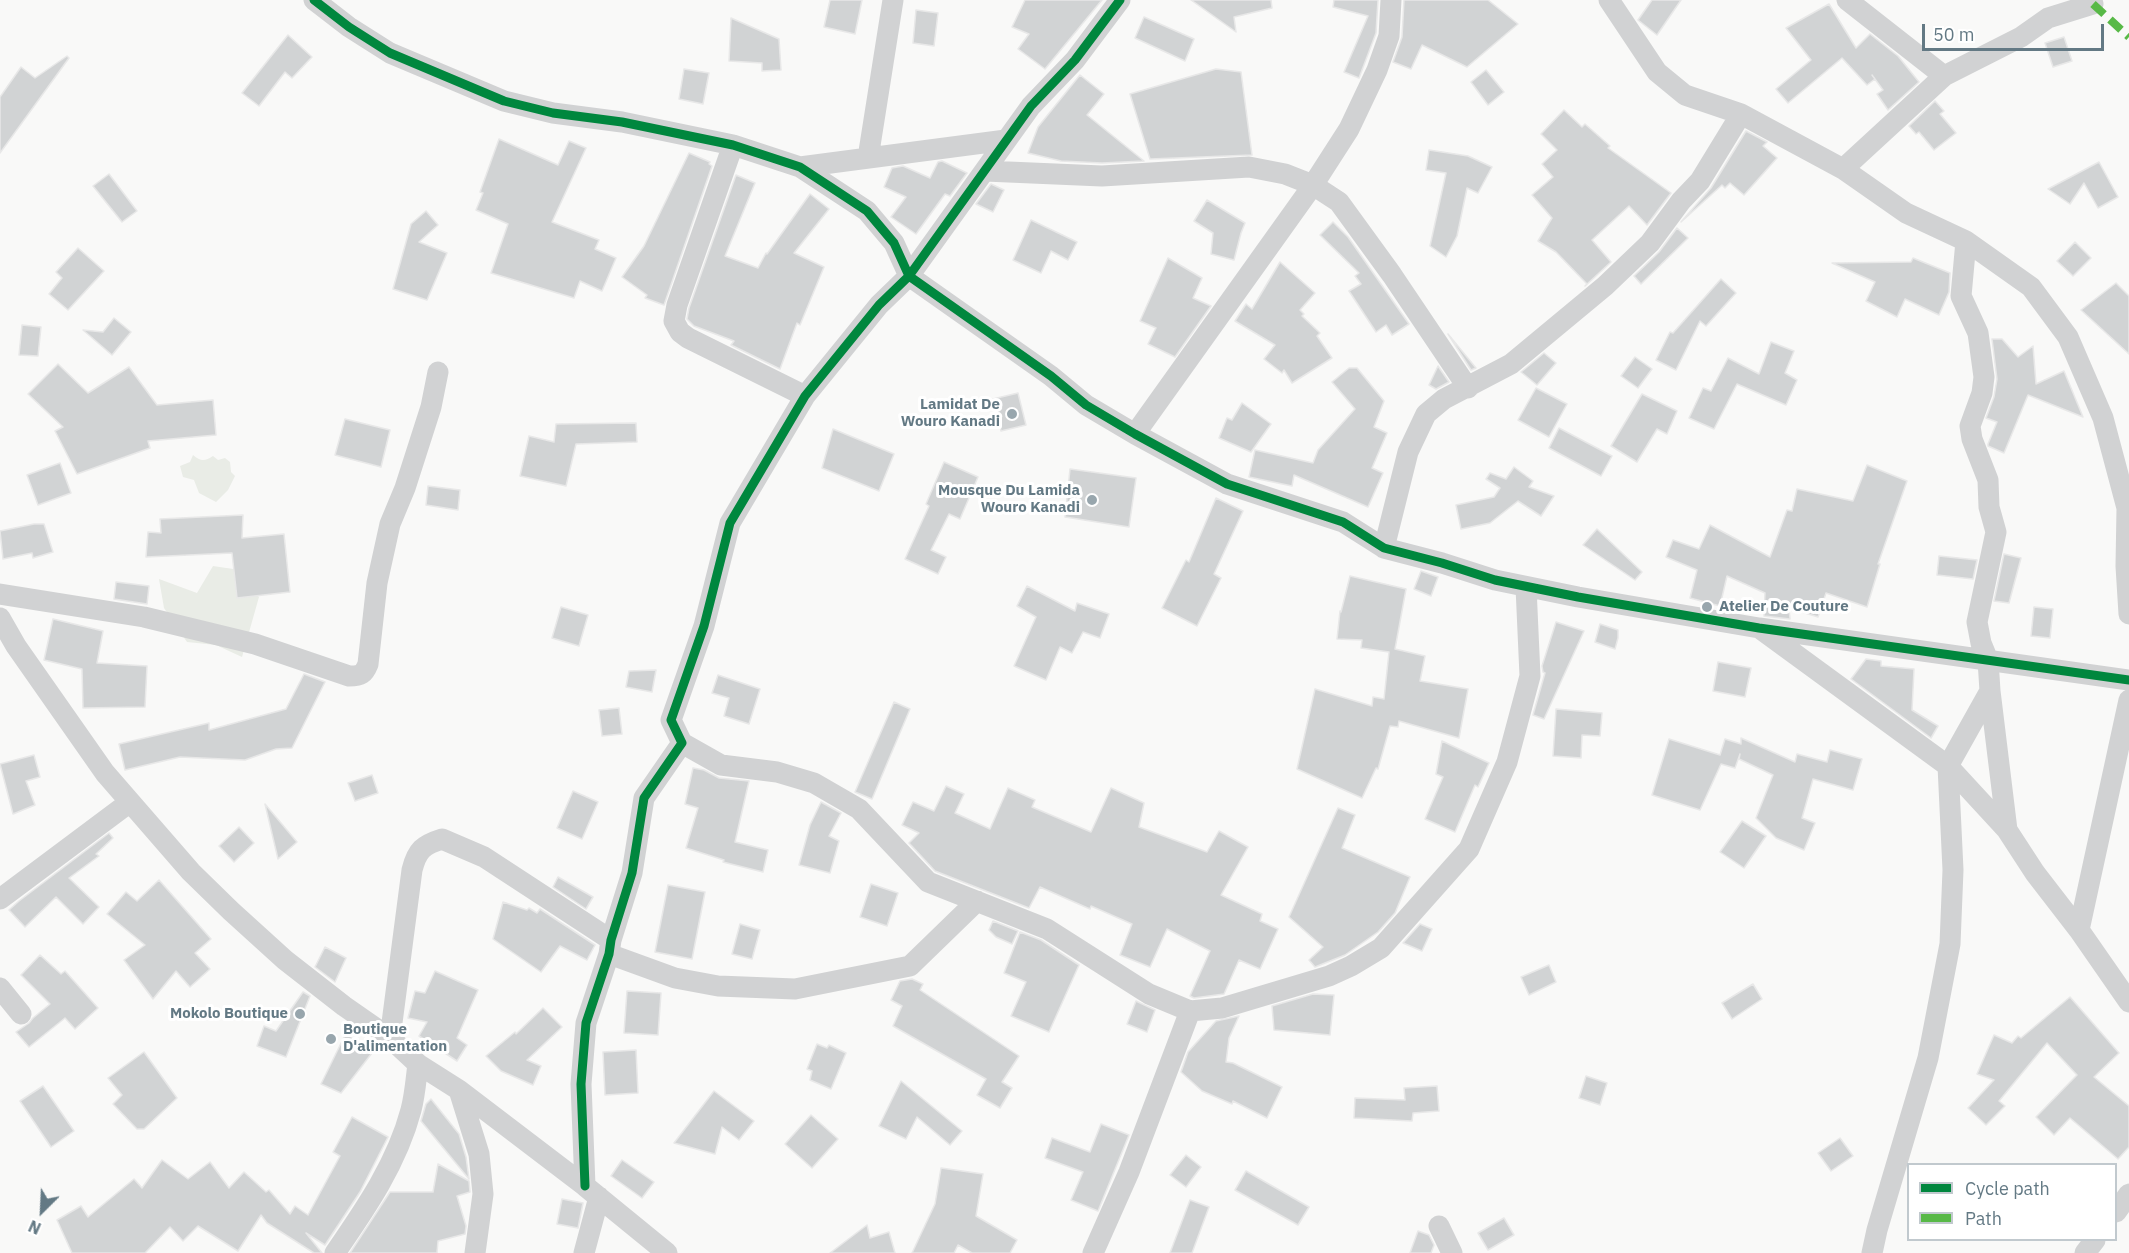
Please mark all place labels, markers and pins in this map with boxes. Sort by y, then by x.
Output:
place label: Lamidat De Wouro Kanadi [901,396,1000,431]
marker: Lamidat De Wouro Kanadi [1005,407,1019,421]
place label: Mousque Du Lamida Wouro Kanadi [938,482,1080,517]
marker: Mousque Du Lamida Wouro Kanadi [1085,493,1099,507]
place label: Atelier De Couture [1719,598,1849,616]
marker: Atelier De Couture [1700,600,1714,614]
place label: Mokolo Boutique [170,1005,288,1023]
marker: Mokolo Boutique [293,1007,307,1021]
place label: Boutique D'alimentation [343,1021,447,1056]
marker: Boutique D'alimentation [324,1032,338,1046]

